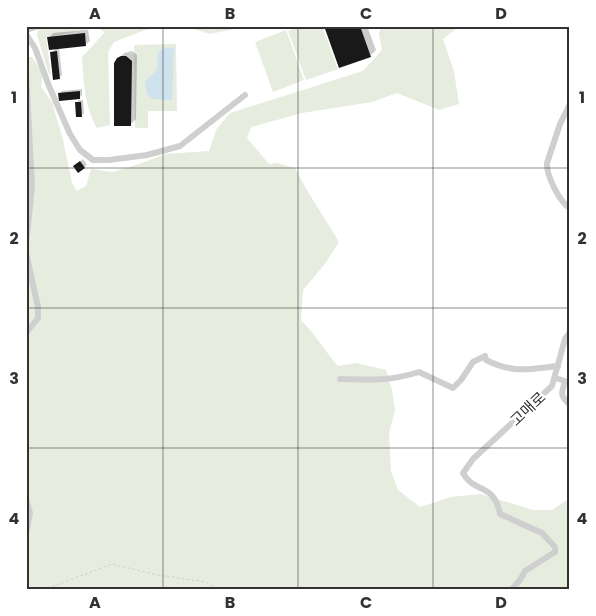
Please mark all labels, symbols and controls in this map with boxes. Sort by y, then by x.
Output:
text: A [89,2,101,25]
text: B [225,2,235,25]
text: C [360,2,372,25]
text: D [495,2,507,25]
text: 1 [11,86,17,109]
text: 1 [579,86,585,109]
text: 2 [9,227,19,250]
text: 2 [577,227,587,250]
text: 3 [9,367,19,390]
text: 3 [577,367,587,390]
street label: 고매로 [505,387,550,430]
text: 4 [9,507,20,530]
text: 4 [577,507,588,530]
text: A [89,591,101,614]
text: B [225,591,235,614]
text: C [360,591,372,614]
text: D [495,591,507,614]

